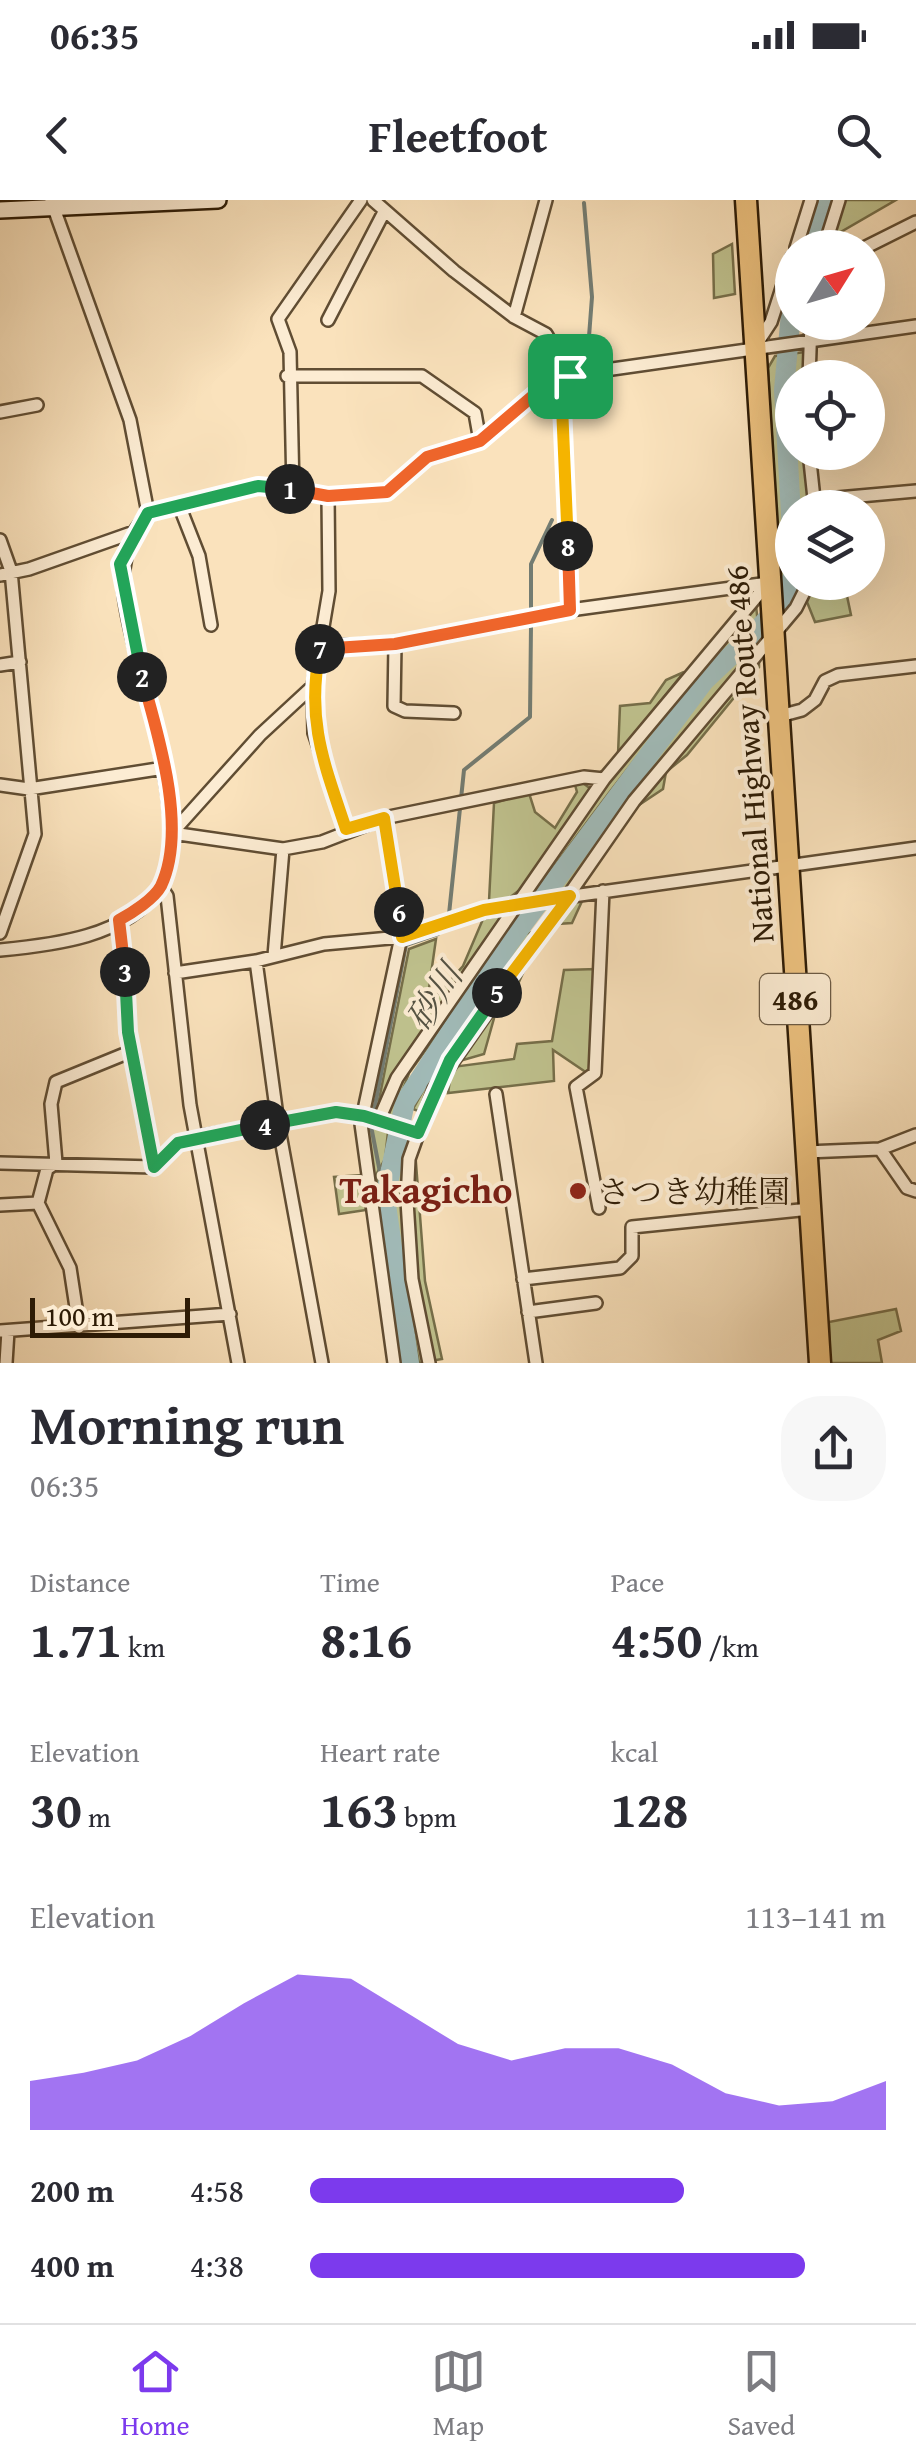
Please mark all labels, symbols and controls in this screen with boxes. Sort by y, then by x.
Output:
text: 06:35 [50,7,140,63]
text: Fleetfoot [368,103,548,168]
icon: back [30,108,85,163]
icon: search [831,108,886,163]
north arrow [775,230,885,340]
map controls [775,230,885,600]
pin [528,334,613,419]
icon: arrive [543,349,598,404]
button: locate [775,360,885,470]
pin: 1 [265,464,315,514]
text: 1 [283,468,297,509]
button: layers [775,490,885,600]
pin: 8 [543,521,593,571]
text: 8 [561,525,575,566]
street label: National Highway Route 486 [712,564,786,944]
pin: 7 [295,624,345,674]
text: 7 [313,628,327,669]
pin: 2 [117,652,167,702]
text: 2 [135,656,149,697]
pin: 6 [374,887,424,937]
text: 6 [392,891,406,932]
pin: 3 [100,947,150,997]
water label: 砂川 [394,950,477,1040]
text: 3 [118,951,132,992]
pin: 5 [472,968,522,1018]
text: 5 [490,972,504,1013]
road number: 486 [760,974,830,1024]
pin: 4 [240,1100,290,1150]
text: 4 [258,1104,272,1145]
district label: Takagicho [340,1161,512,1217]
place label: さつき幼稚園 [598,1168,790,1215]
marker: さつき幼稚園 [567,1180,589,1202]
scale bar [30,1293,190,1338]
text: 100 m [45,1295,114,1336]
text: Morning run [30,1384,344,1464]
button: share [781,1396,886,1501]
text: 06:35 [30,1462,99,1509]
text: Distance [30,1561,130,1602]
text: Time [320,1561,380,1602]
text: Pace [611,1561,665,1602]
text: 1.71 [30,1602,122,1675]
text: 8:16 [320,1602,412,1675]
text: 4:50 [611,1602,703,1675]
text: km [122,1626,165,1667]
text: /km [703,1626,759,1667]
text: Elevation [30,1731,140,1772]
text: Heart rate [320,1731,440,1772]
text: kcal [611,1731,658,1772]
text: 30 [30,1772,82,1845]
text: 163 [320,1772,398,1845]
text: 128 [611,1772,688,1845]
text: m [82,1796,111,1837]
text: bpm [398,1796,457,1837]
text: Elevation [30,1893,155,1940]
text: 113–141 m [745,1893,886,1940]
text: 200 m [30,2167,114,2214]
text: 4:58 [190,2167,244,2214]
text: 400 m [30,2242,114,2289]
text: 4:38 [190,2242,244,2289]
tab: Home [121,2344,190,2445]
tab: Map [431,2344,486,2445]
tab: Saved [727,2344,795,2445]

